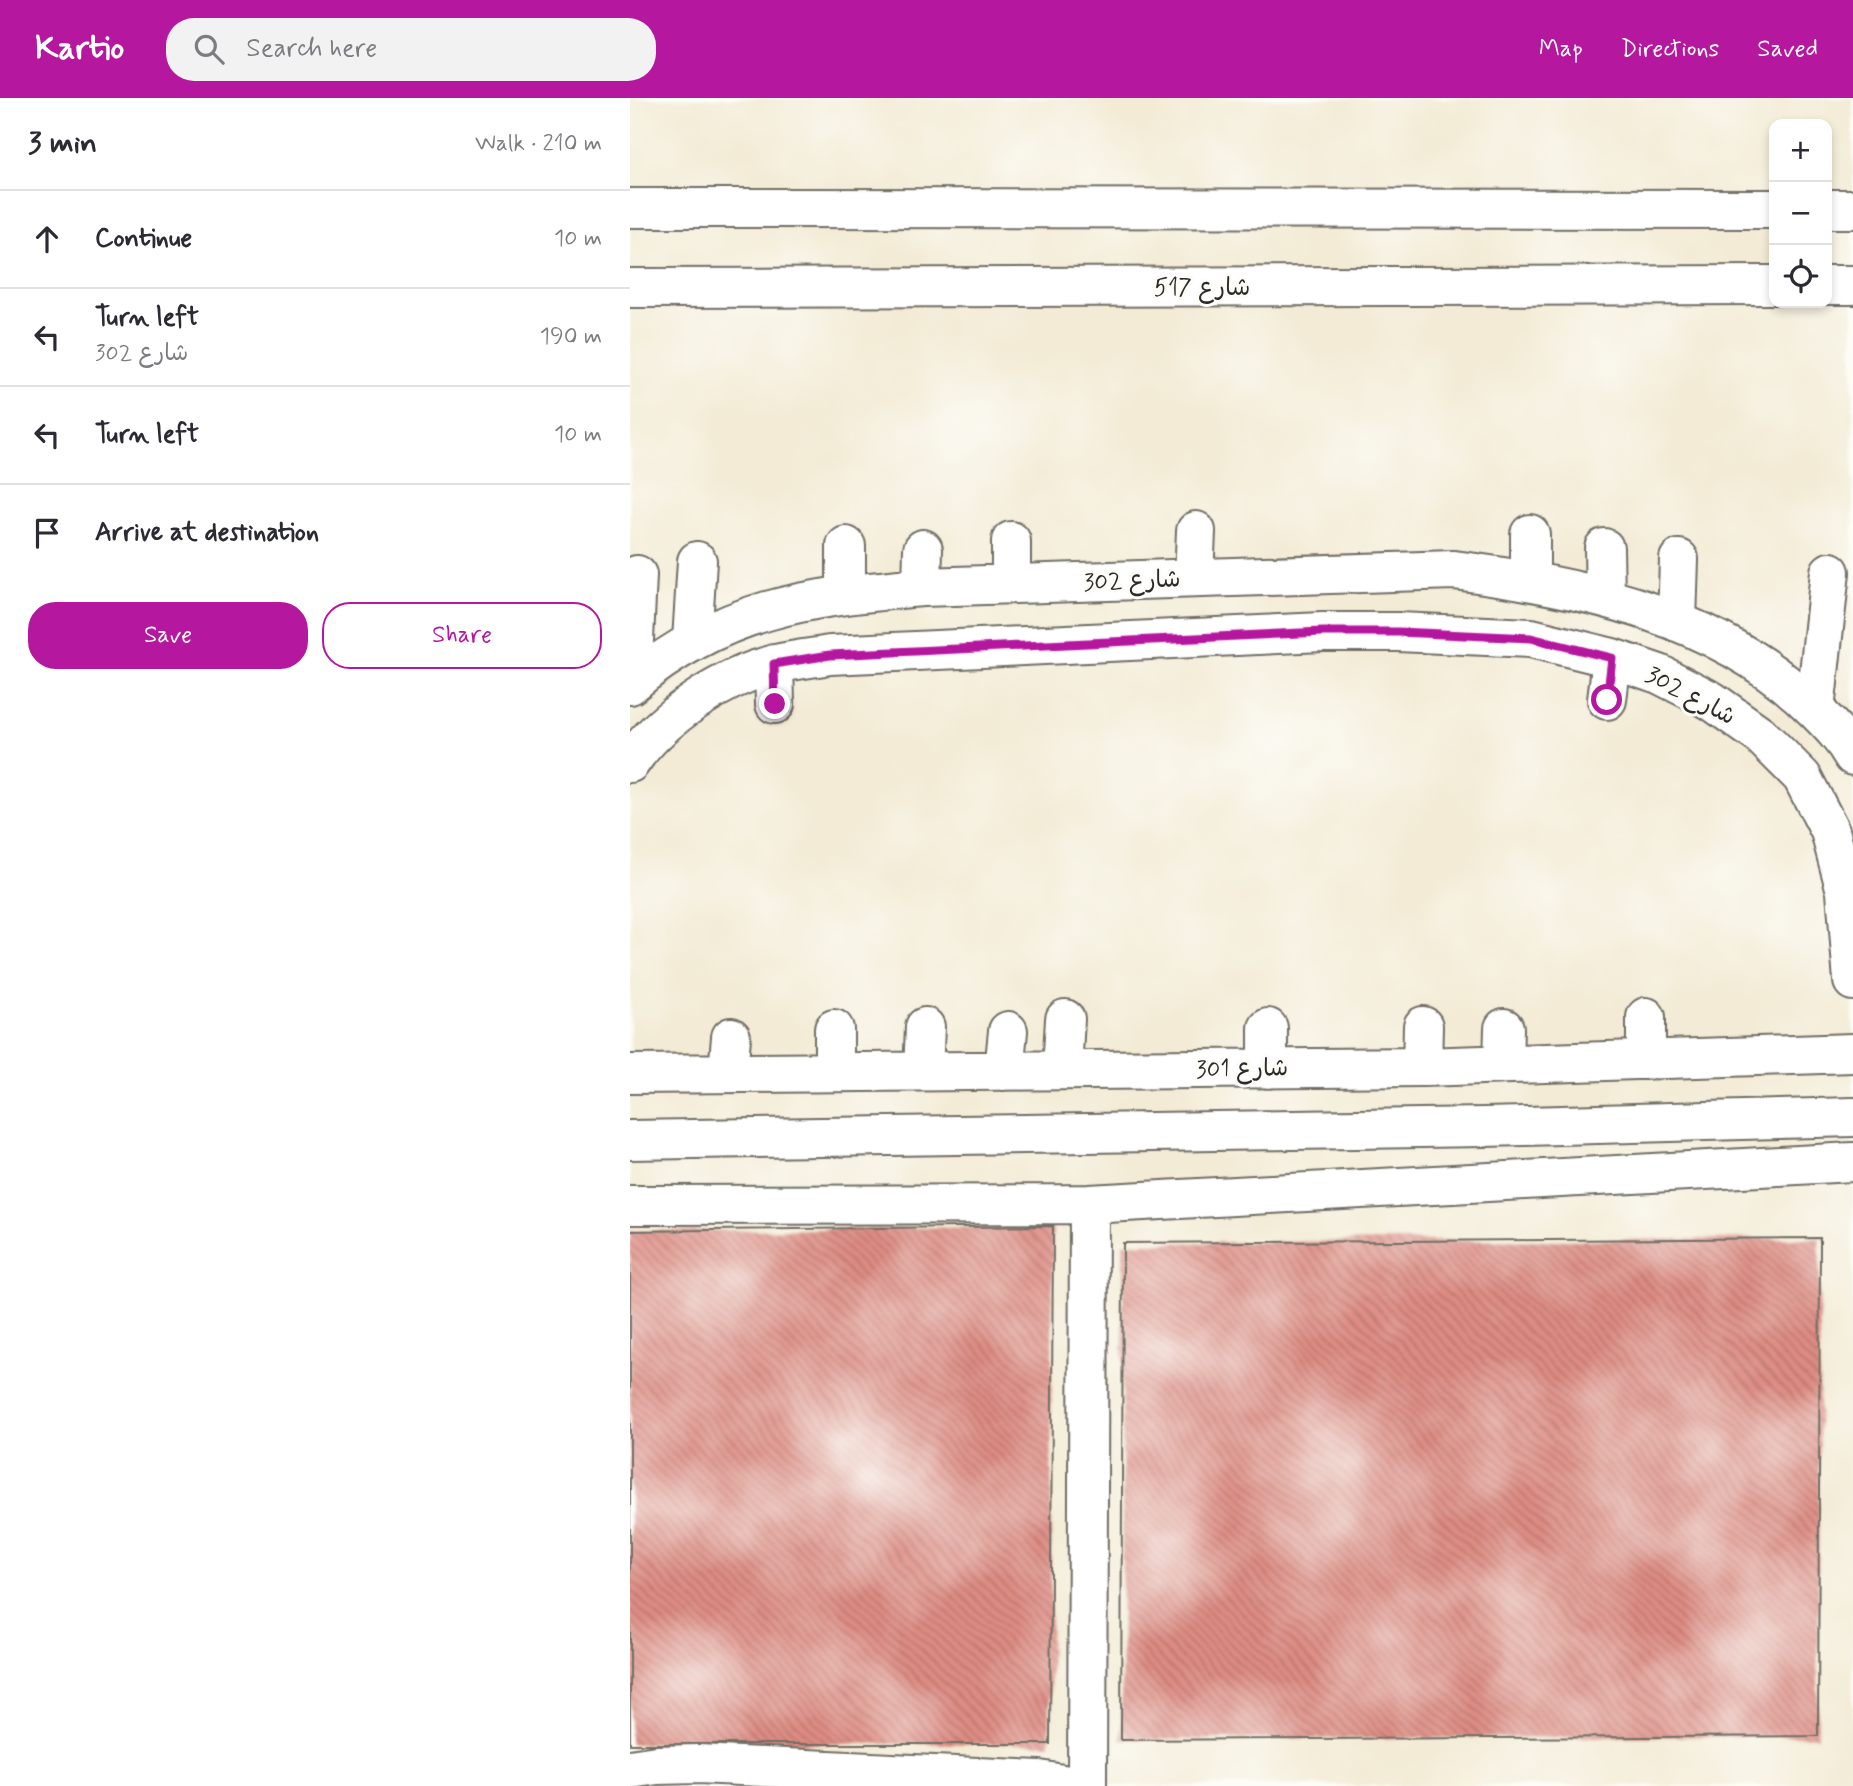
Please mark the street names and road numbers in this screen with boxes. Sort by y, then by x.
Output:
street label: شارع 517 [1154,273,1250,304]
street label: شارع 302 [1083,564,1181,599]
street label: شارع 302 [1640,660,1741,733]
street label: شارع 301 [1196,1053,1288,1086]

